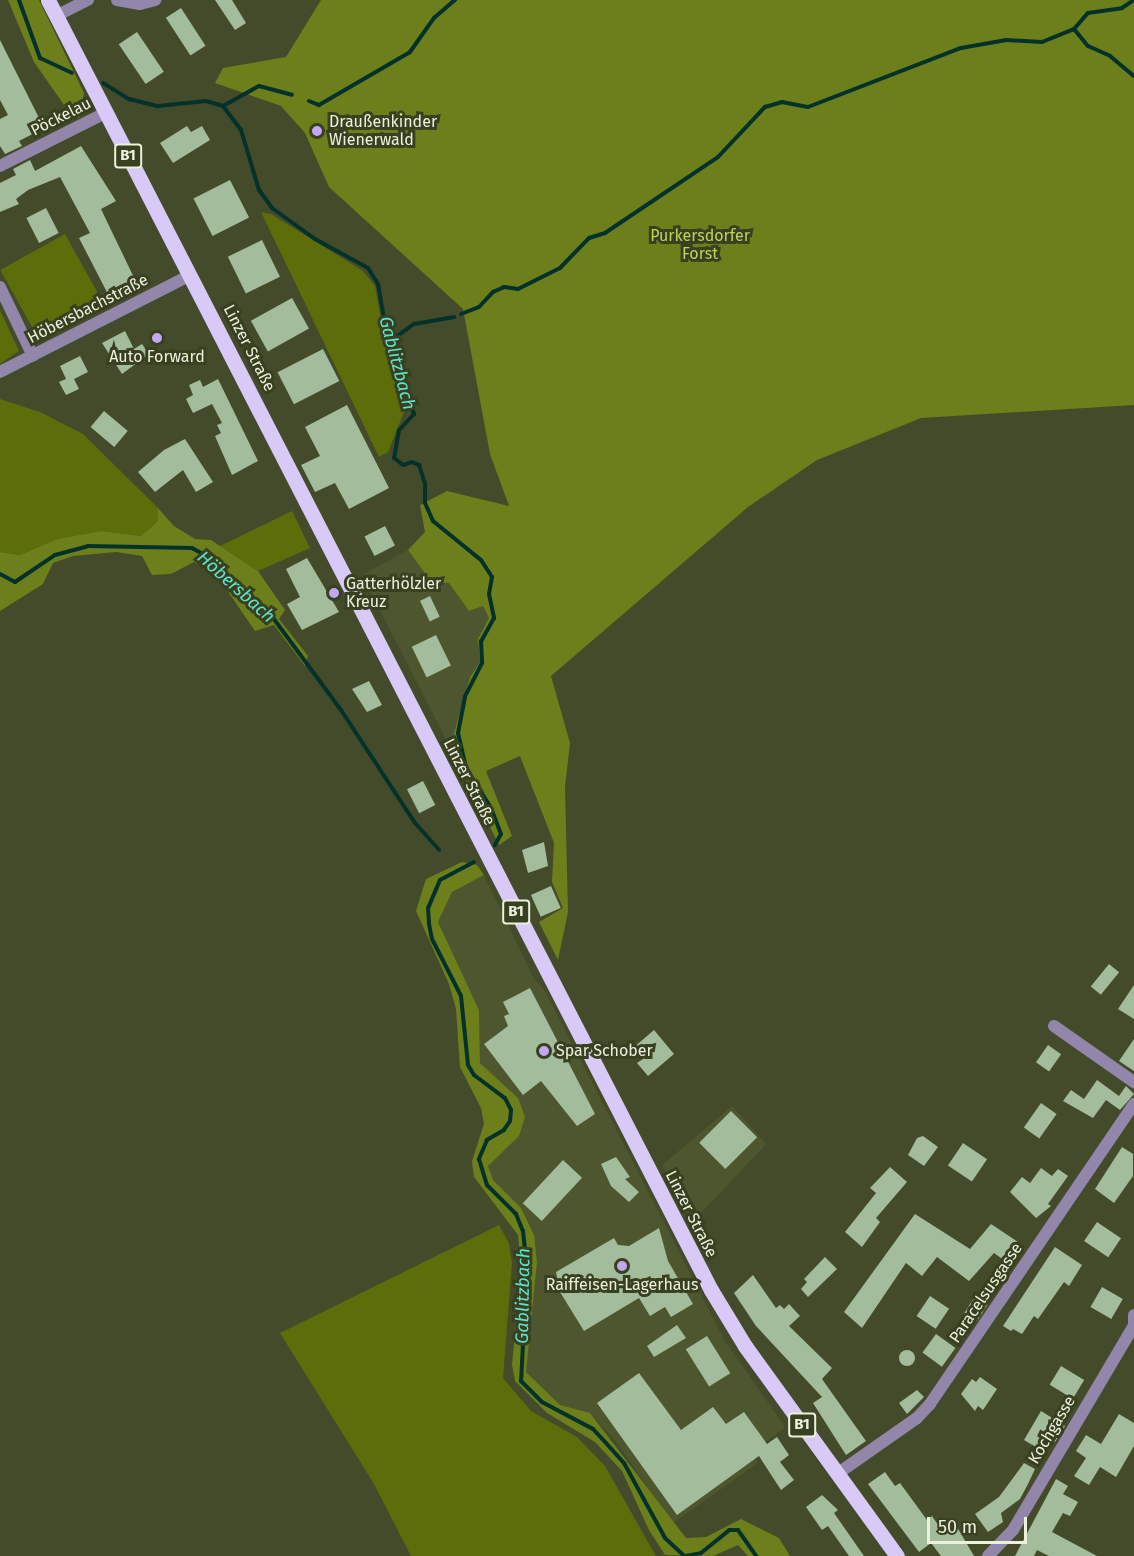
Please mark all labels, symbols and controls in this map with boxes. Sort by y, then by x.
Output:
street label: Pöckelau [28,94,94,140]
place label: Draußenkinder Wienerwald [329,112,437,150]
marker: Draußenkinder Wienerwald [310,124,324,138]
road number: B1 [113,144,143,168]
park label: Purkersdorfer Forst [650,226,750,264]
street label: Höbersbachstraße [25,270,151,348]
street label: Linzer Straße [219,301,279,395]
water label: Gablitzbach [374,314,420,412]
marker: Auto Forward [150,331,164,345]
place label: Auto Forward [109,347,205,367]
water label: Höbersbach [193,547,279,627]
place label: Gatterhölzler Kreuz [346,574,441,612]
marker: Gatterhölzler Kreuz [327,586,341,600]
street label: Linzer Straße [439,735,499,829]
road number: B1 [501,900,531,924]
place label: Spar Schober [556,1041,653,1061]
marker: Spar Schober [537,1044,551,1058]
street label: Linzer Straße [661,1167,721,1261]
street label: Paracelsusgasse [945,1239,1027,1347]
water label: Gablitzbach [511,1248,535,1344]
marker: Raiffeisen-Lagerhaus [615,1259,629,1273]
place label: Raiffeisen-Lagerhaus [546,1275,698,1295]
street label: Kochgasse [1024,1393,1080,1467]
road number: B1 [787,1413,817,1437]
scale bar [930,1505,1030,1543]
text: 50 m [938,1516,977,1538]

